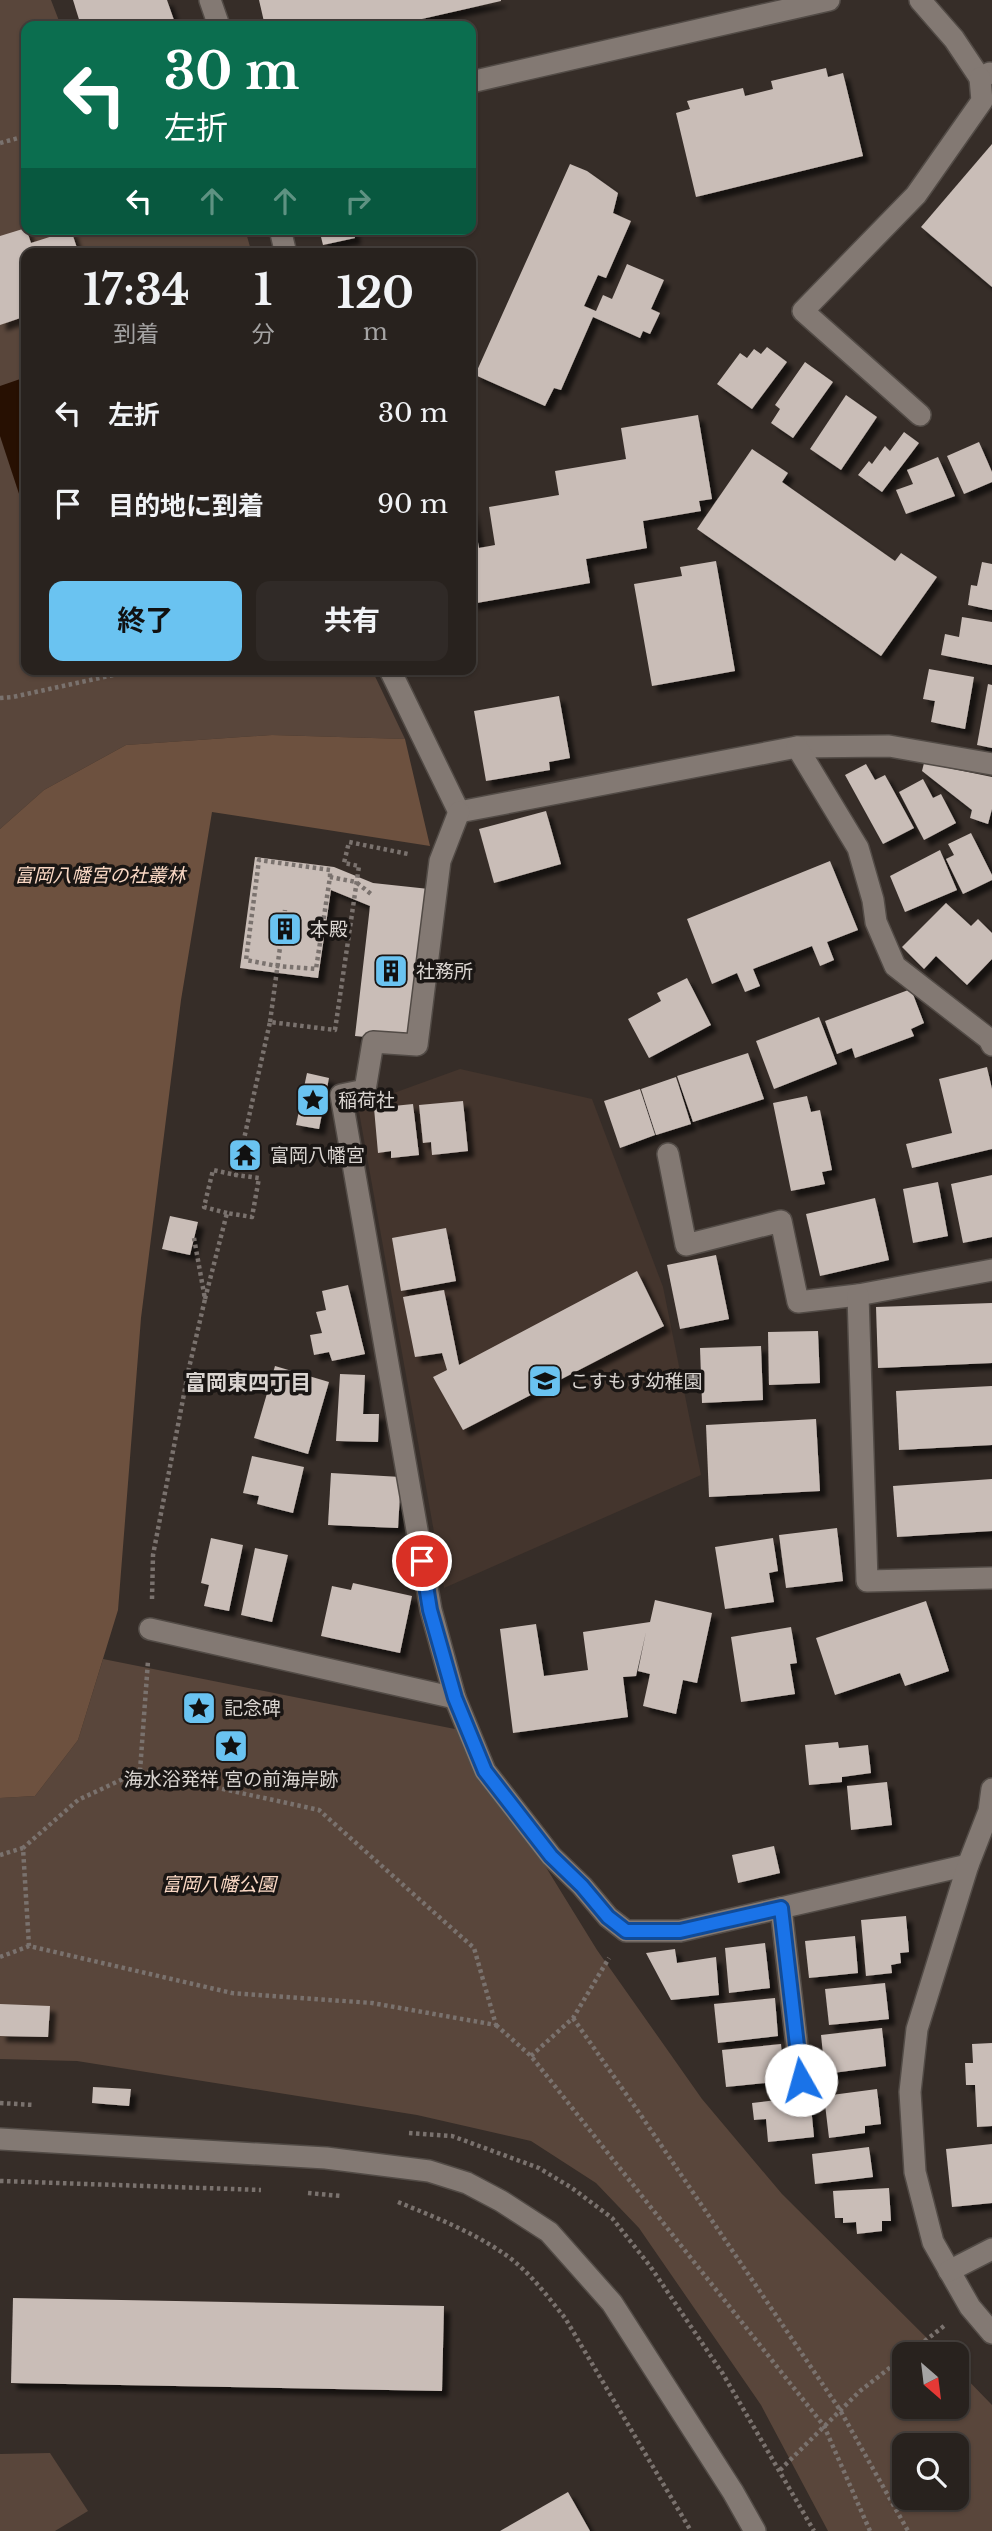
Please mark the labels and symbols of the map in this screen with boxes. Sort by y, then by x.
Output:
park label: 富岡八幡宮の社叢林 [14,864,187,887]
building icon: 本殿 [266,910,304,948]
place label: 本殿 [310,918,348,941]
building icon: 社務所 [372,952,410,990]
place label: 社務所 [416,960,473,983]
place icon: 稲荷社 [294,1081,332,1119]
place label: 稲荷社 [338,1089,395,1112]
temple icon: 富岡八幡宮 [226,1136,264,1174]
place label: 富岡八幡宮 [270,1144,365,1167]
school or university icon: こすもす幼稚園 [526,1362,564,1400]
district label: 富岡東四丁目 [185,1370,311,1396]
place label: こすもす幼稚園 [570,1370,703,1393]
pin [392,1531,452,1591]
place icon: 記念碑 [180,1689,218,1727]
place label: 記念碑 [224,1697,281,1720]
place icon: 海水浴発祥 宮の前海岸跡 [212,1727,250,1765]
place label: 海水浴発祥 宮の前海岸跡 [124,1768,338,1791]
park label: 富岡八幡公園 [162,1873,279,1896]
position arrow [764,2043,838,2117]
north arrow [892,2342,970,2418]

